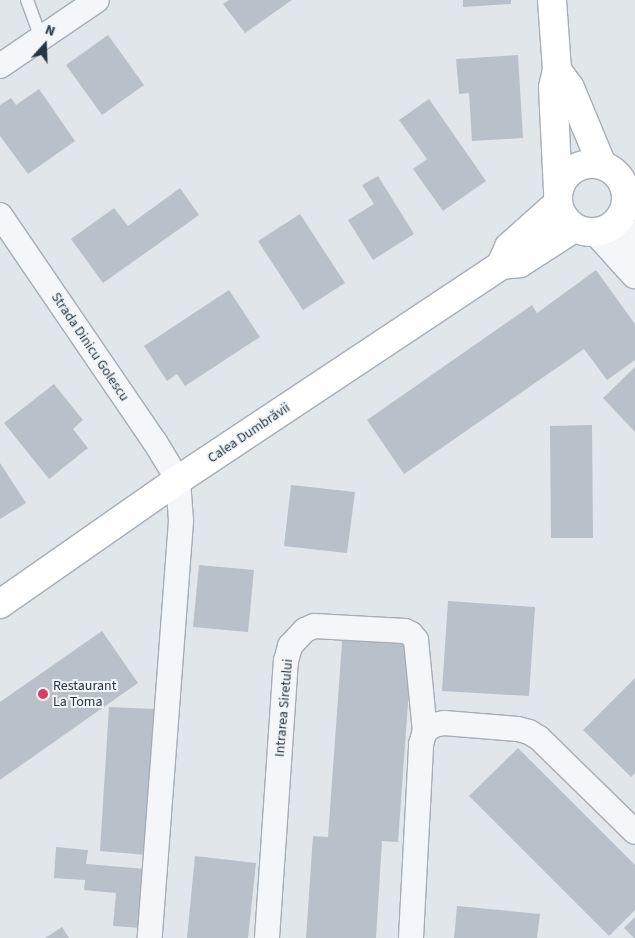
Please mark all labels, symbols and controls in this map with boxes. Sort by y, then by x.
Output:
north arrow [20,20,70,70]
text: N [42,20,58,42]
street label: Strada Dinicu Golescu [47,289,133,405]
street label: Calea Dumbrăvii [205,399,293,467]
street label: Intrarea Siretului [271,658,297,758]
place label: Restaurant La Toma [53,678,116,710]
marker: Restaurant La Toma [37,688,49,700]

